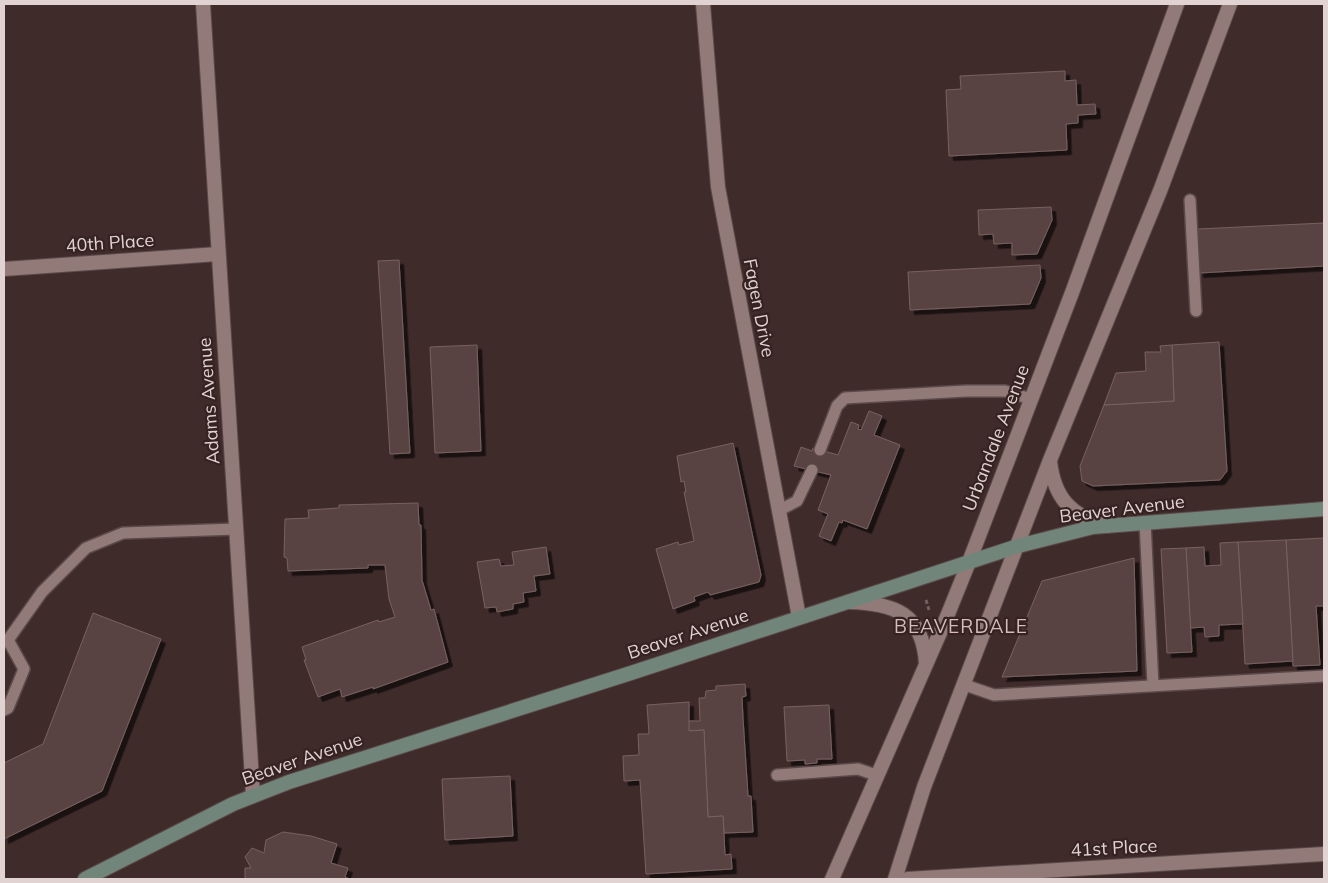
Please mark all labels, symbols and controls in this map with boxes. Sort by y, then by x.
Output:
street label: 40th Place [65,228,155,257]
street label: Fagen Drive [739,257,780,359]
street label: Adams Avenue [193,337,224,465]
street label: Urbandale Avenue [957,361,1034,514]
street label: Beaver Avenue [1058,489,1186,528]
street label: Beaver Avenue [624,603,751,664]
district label: BEAVERDALE [894,614,1028,638]
street label: Beaver Avenue [239,727,365,790]
street label: 41st Place [1070,834,1158,861]

